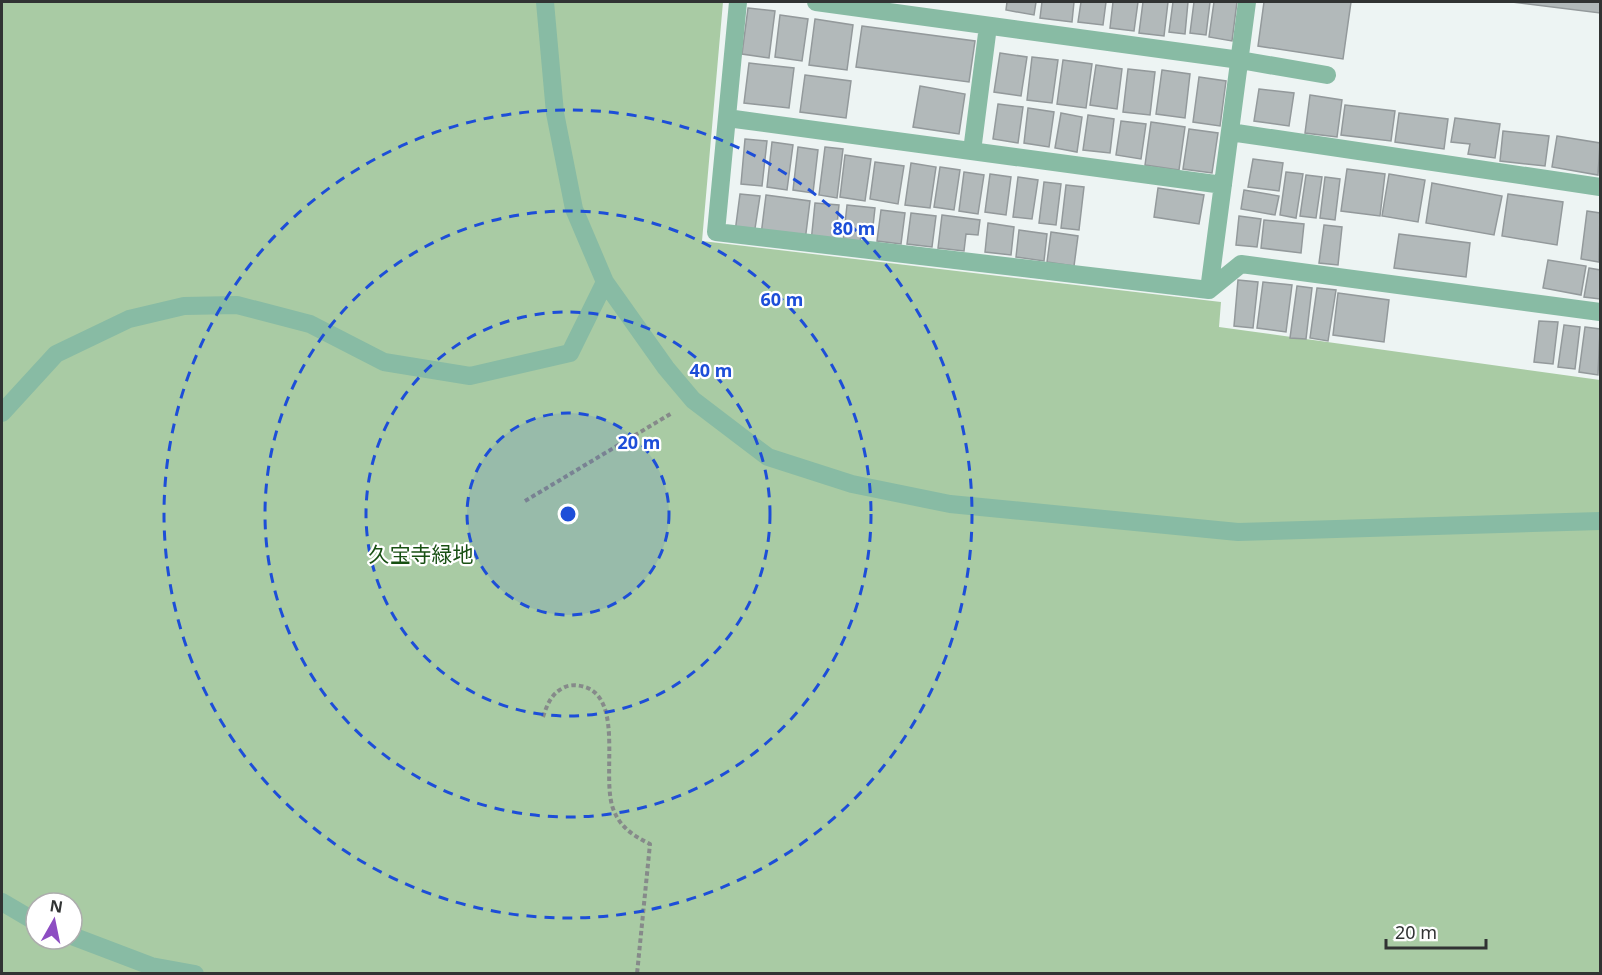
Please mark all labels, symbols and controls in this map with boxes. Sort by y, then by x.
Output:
text: 80 m [833,216,875,240]
text: 60 m [761,287,803,311]
text: 40 m [690,358,732,382]
text: 20 m [618,430,660,454]
centre of rings [558,504,578,524]
park label: 久宝寺緑地 [369,540,474,568]
north arrow [24,891,84,951]
text: N [48,894,64,918]
scale bar [1386,912,1486,950]
text: 20 m [1395,920,1437,944]

